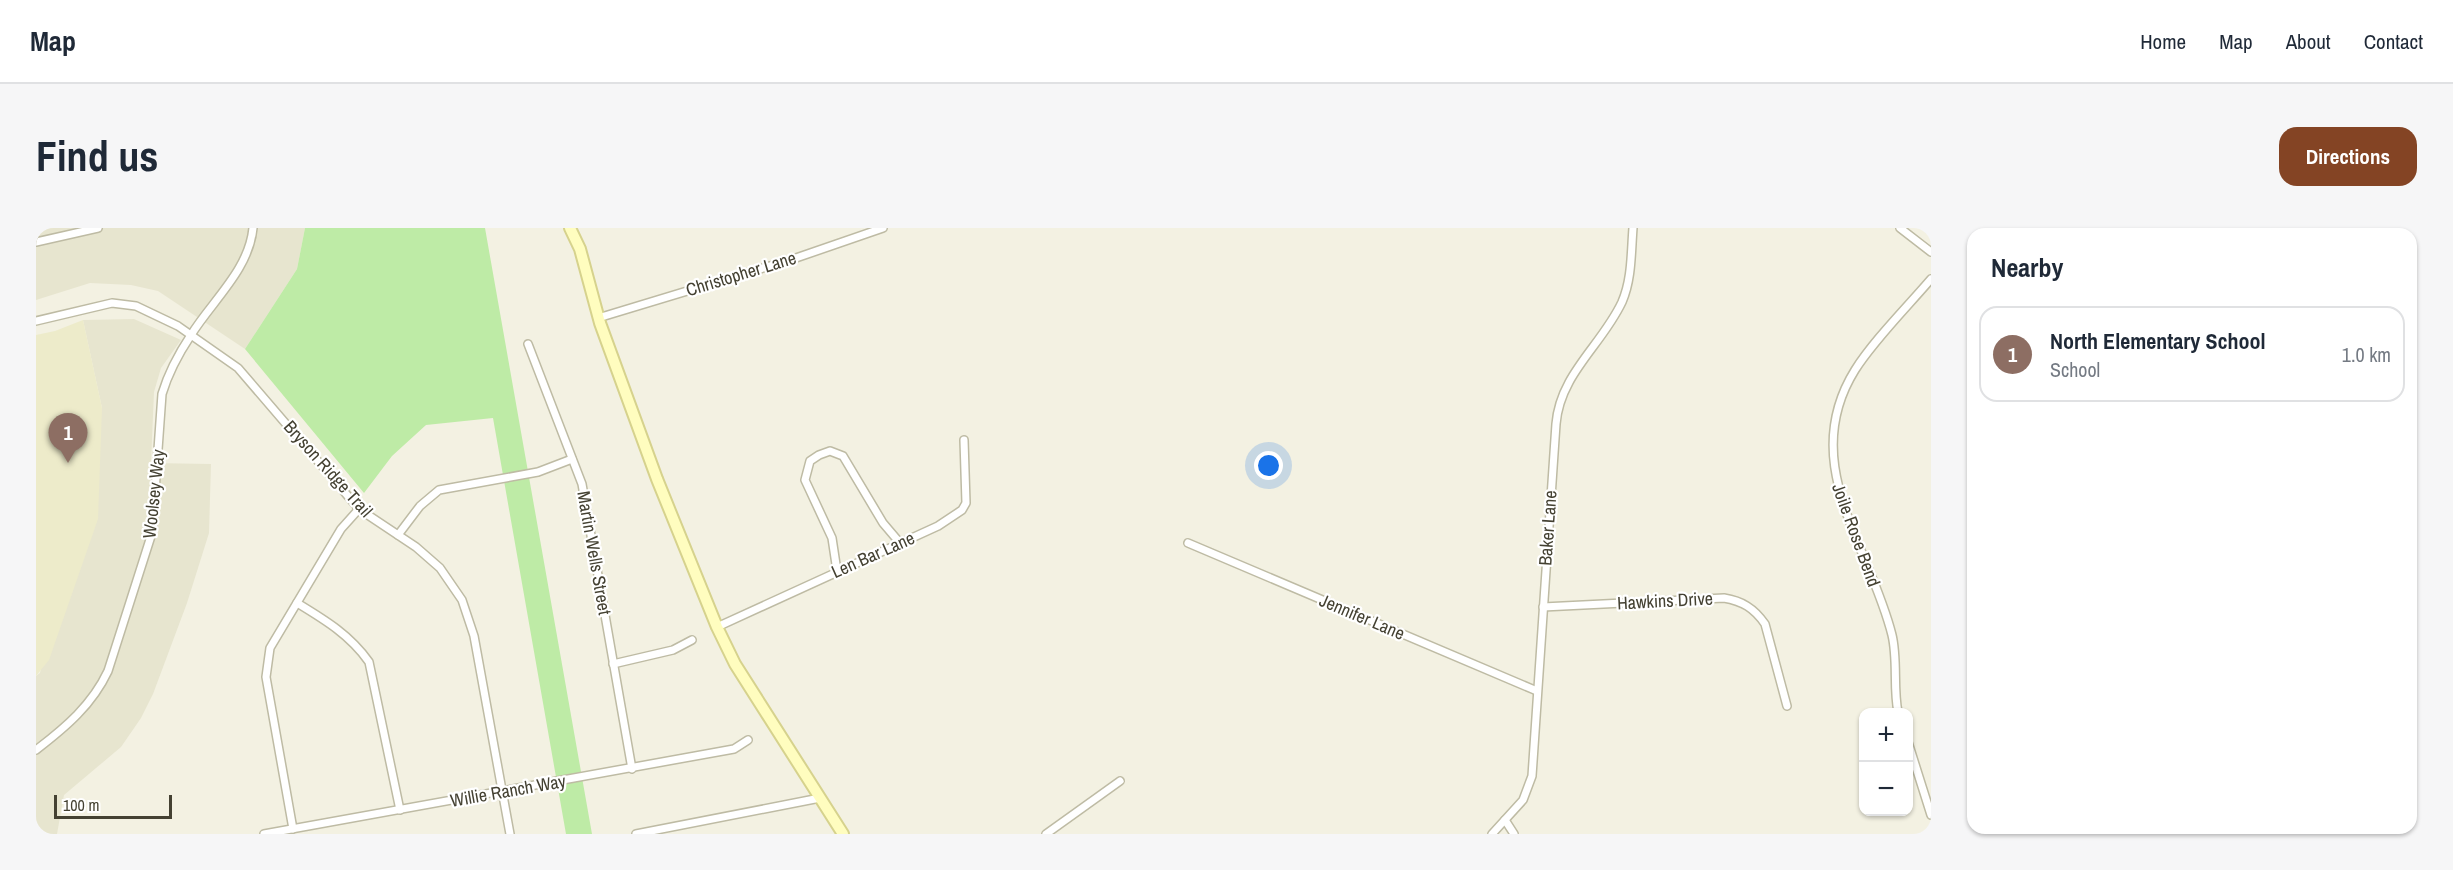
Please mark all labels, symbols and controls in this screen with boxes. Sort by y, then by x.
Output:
text: Map [30,22,76,60]
text: Home [2140,27,2186,56]
text: Map [2219,27,2253,56]
text: About [2286,27,2331,56]
text: Contact [2364,27,2423,56]
button: Directions [2279,127,2417,186]
text: Find us [36,128,158,184]
street label: Christopher Lane [683,245,799,302]
text: Nearby [1991,250,2063,285]
text: North Elementary School [2050,326,2266,356]
text: 1 [2008,341,2017,368]
text: 1.0 km [2342,341,2391,368]
text: School [2050,356,2100,383]
pin: 1 [48,414,87,463]
street label: Bryson Ridge Trail [278,415,379,522]
street label: Woolsey Way [136,448,171,540]
your location [1254,451,1283,480]
street label: Joile Rose Bend [1826,480,1887,590]
street label: Martin Wells Street [571,489,618,617]
street label: Baker Lane [1532,489,1563,566]
street label: Len Bar Lane [827,525,918,584]
street label: Hawkins Drive [1616,586,1714,615]
street label: Jennifer Lane [1316,587,1409,646]
map controls [1859,708,1913,816]
button: + [1859,708,1913,762]
button: − [1859,762,1913,816]
street label: Willie Ranch Way [448,768,568,813]
scale bar [54,792,172,820]
text: 100 m [63,794,99,816]

